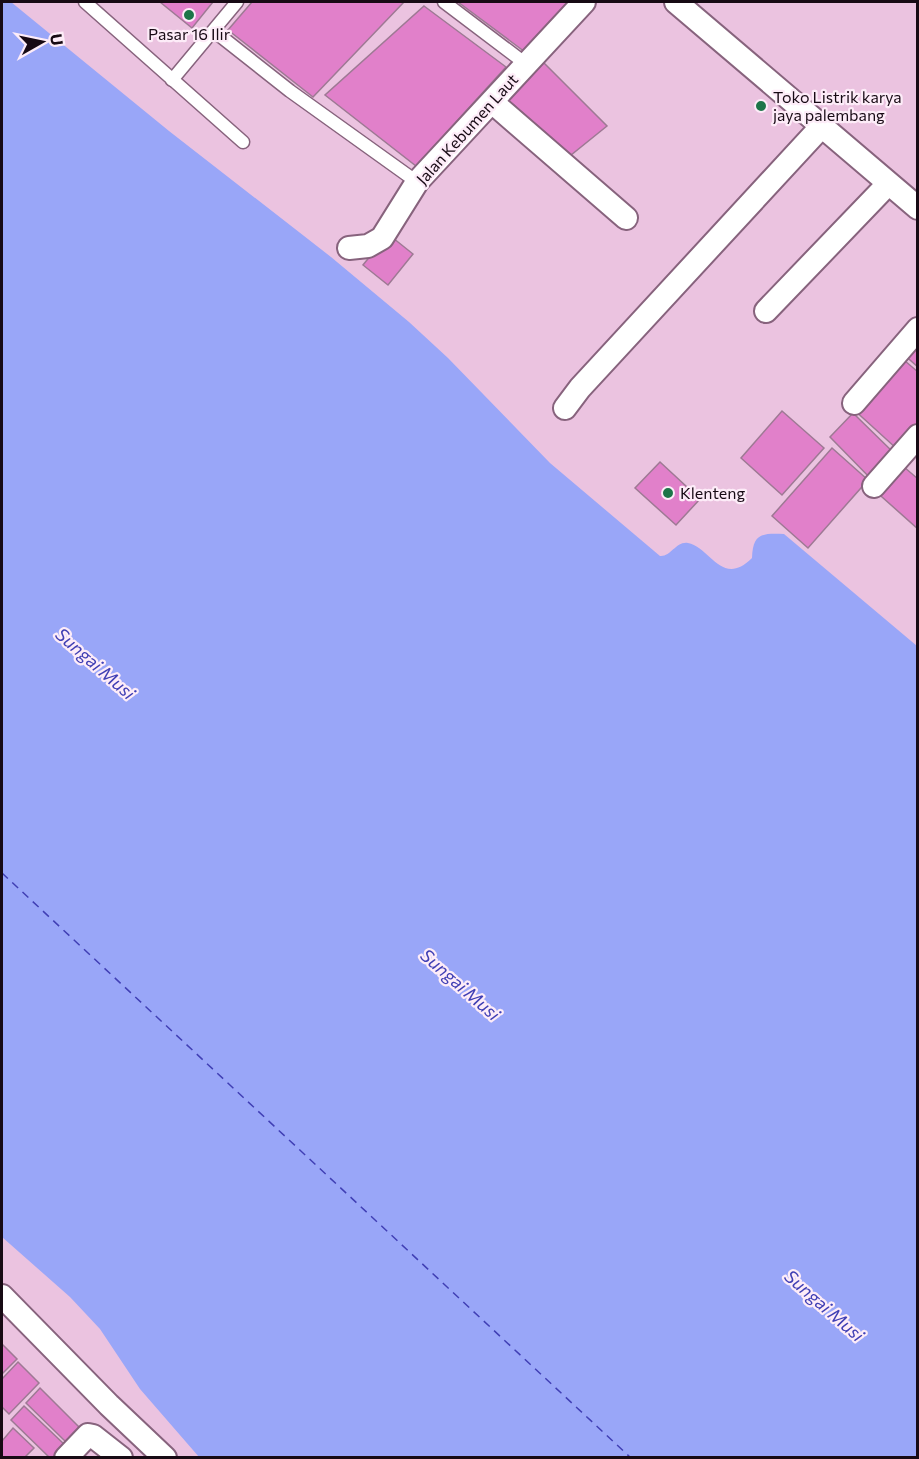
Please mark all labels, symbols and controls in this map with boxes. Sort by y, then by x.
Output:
marker: Pasar 16 Ilir [182,8,196,22]
north arrow [12,12,72,72]
place label: Pasar 16 Ilir [148,24,231,43]
text: U [47,32,68,47]
street label: Jalan Kebumen Laut [412,69,522,188]
place label: Toko Listrik karya jaya palembang [773,87,902,124]
marker: Toko Listrik karya jaya palembang [754,99,768,113]
place label: Klenteng [680,483,745,502]
marker: Klenteng [661,486,675,500]
water label: Sungai Musi [51,623,141,705]
water label: Sungai Musi [416,944,506,1026]
water label: Sungai Musi [780,1265,870,1347]

